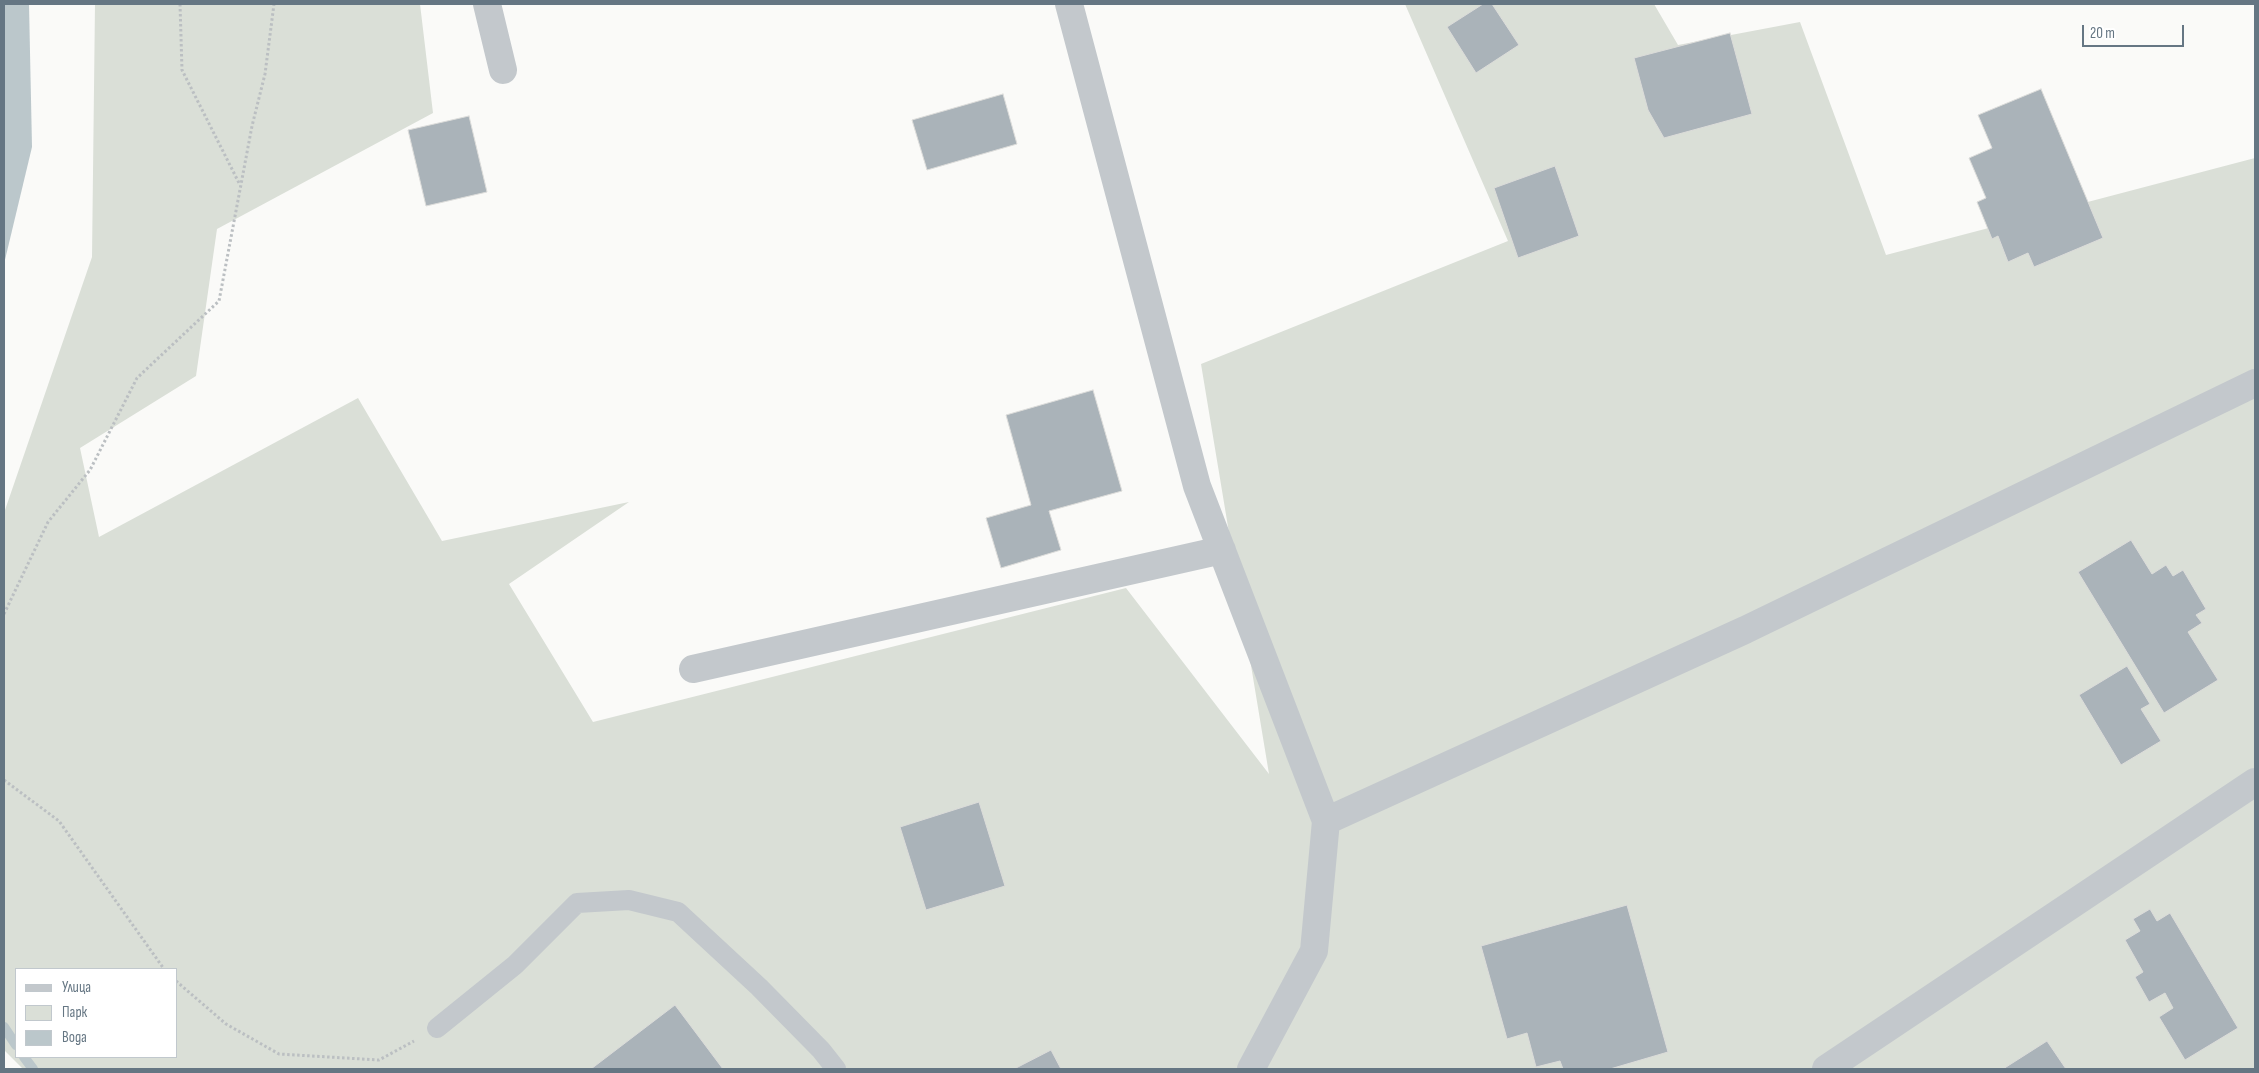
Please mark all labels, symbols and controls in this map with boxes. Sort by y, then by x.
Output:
scale bar [2084,15,2186,47]
text: 20 m [2090,24,2115,43]
legend [15,968,178,1058]
text: Улица [62,978,91,997]
text: Парк [62,1003,87,1022]
text: Вода [62,1028,87,1047]

